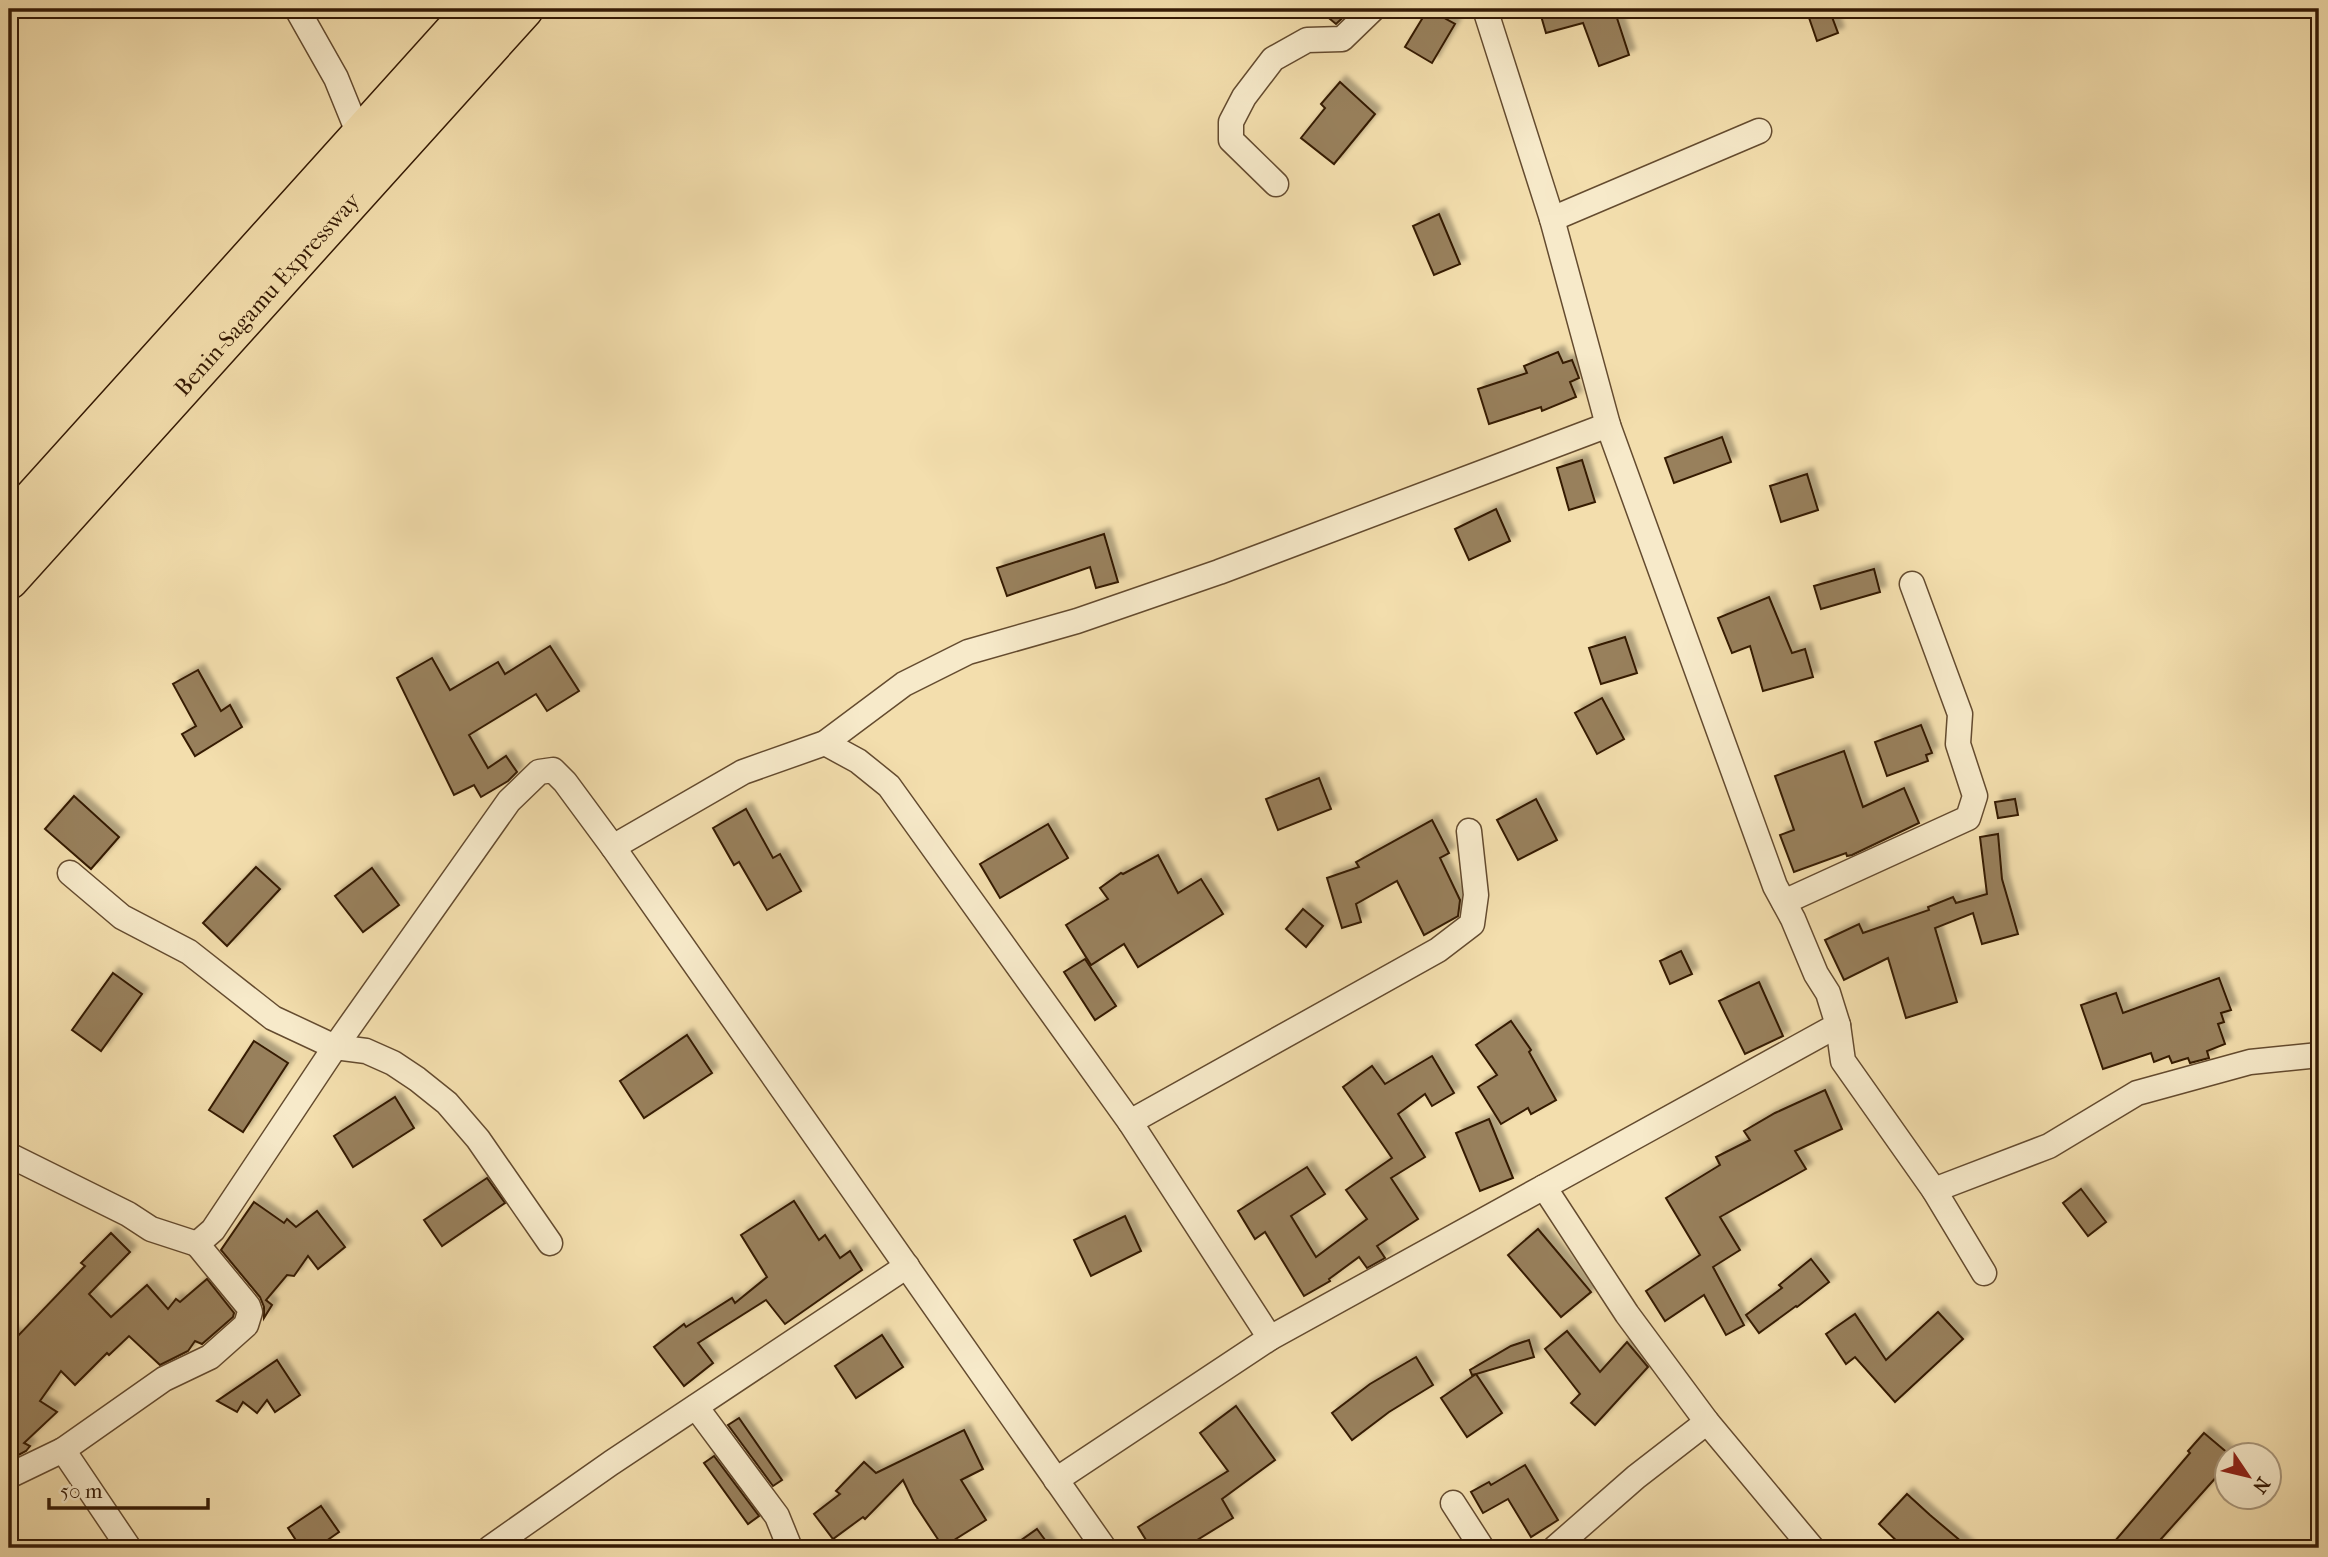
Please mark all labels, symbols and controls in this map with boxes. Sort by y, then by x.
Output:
street label: Benin-Sagamu Expressway [169,187,366,401]
north arrow [2212,1442,2282,1512]
scale bar [49,1466,208,1510]
text: N [2248,1473,2274,1498]
text: 50 m [60,1479,103,1503]

